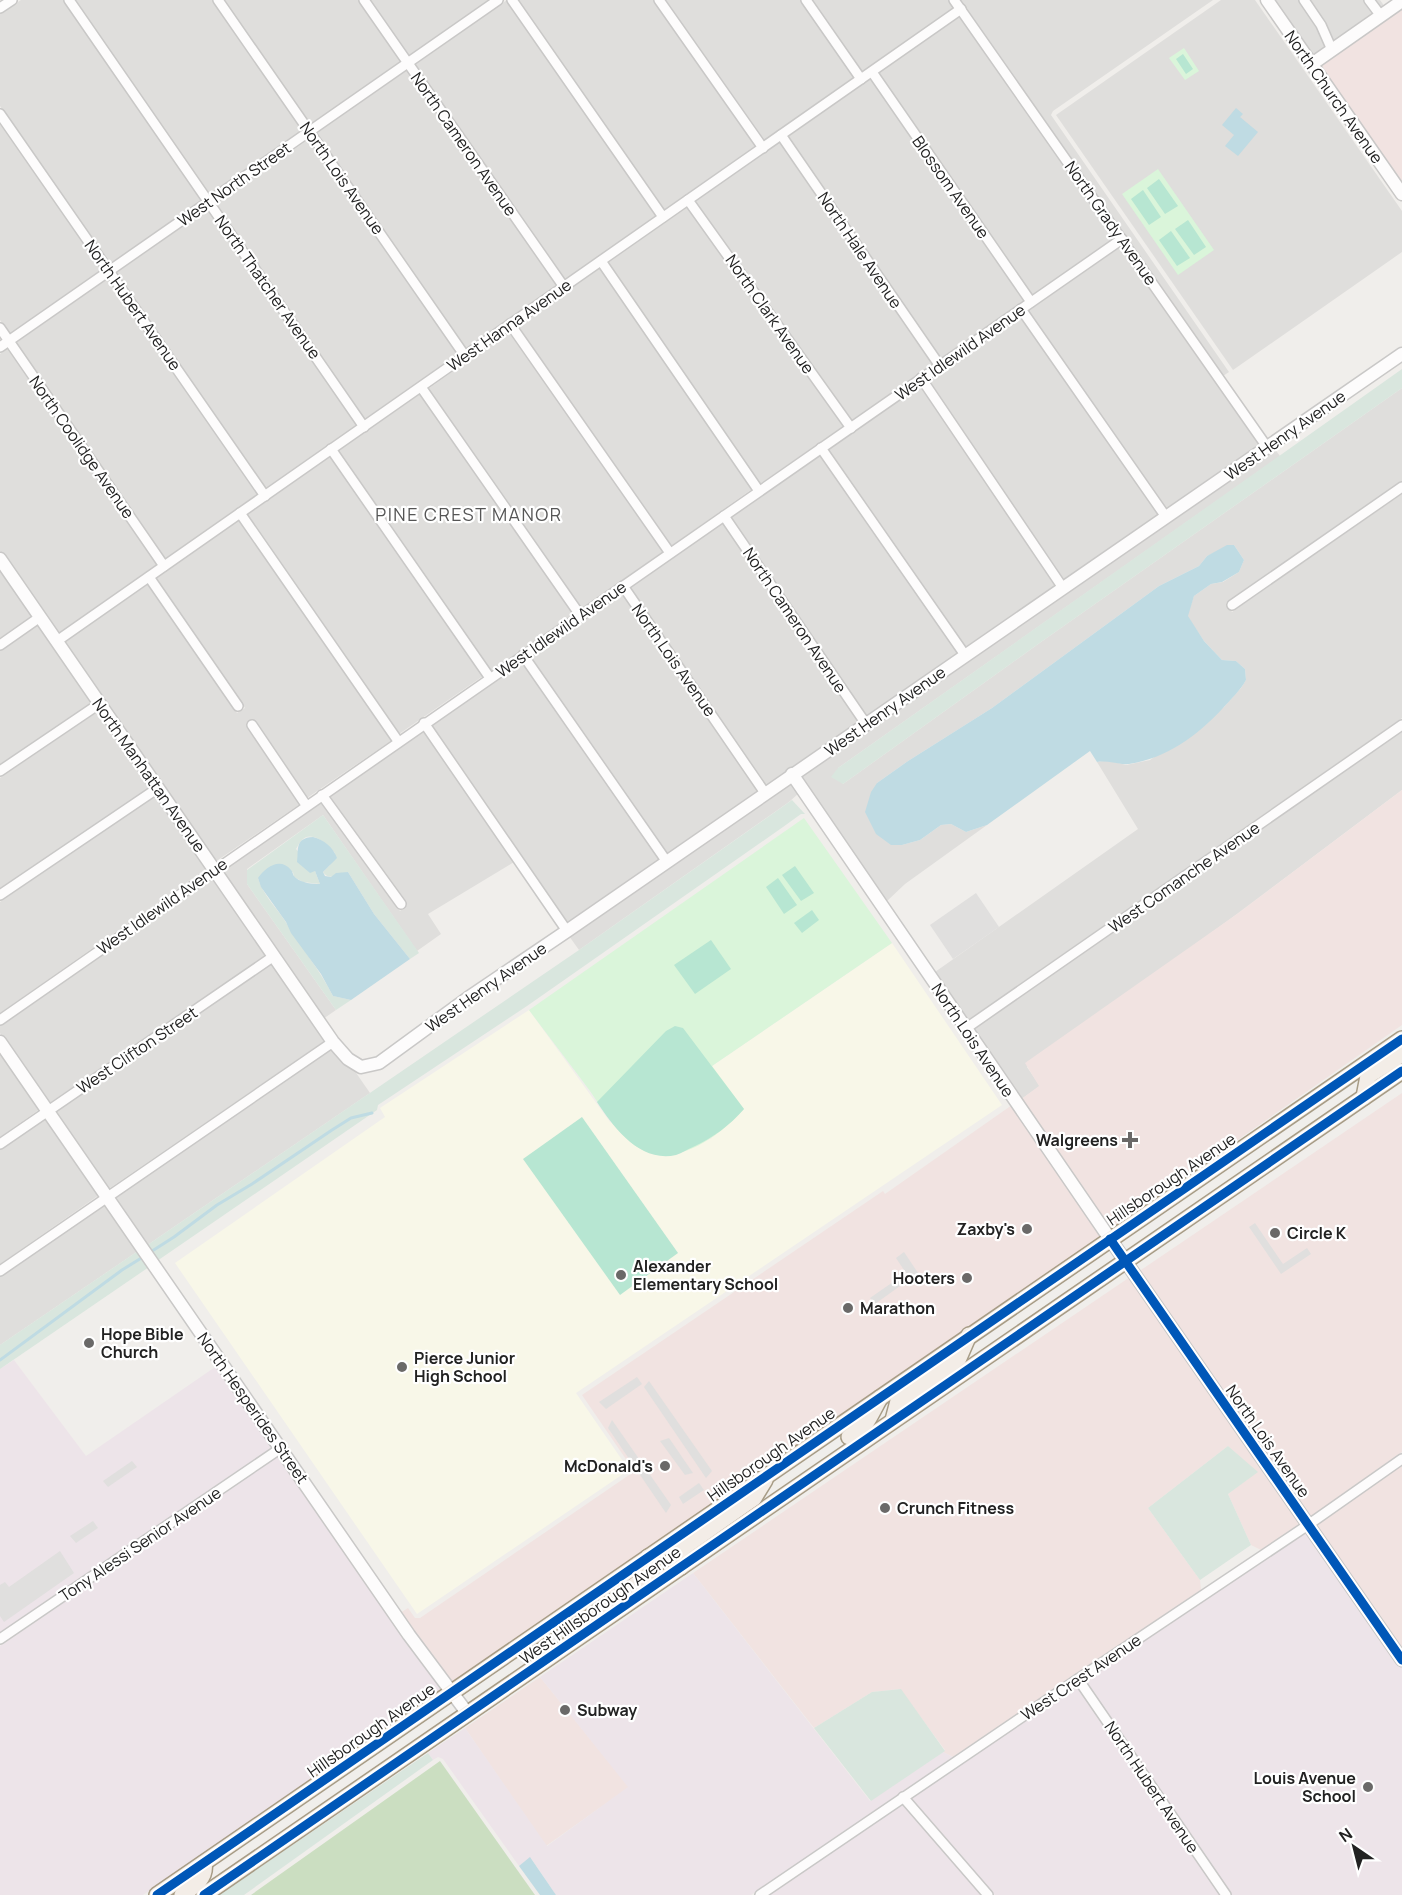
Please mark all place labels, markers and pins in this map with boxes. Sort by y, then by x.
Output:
place label: Walgreens [1036,1129,1118,1151]
marker: Walgreens [1123,1133,1137,1147]
place label: Zaxby's [957,1218,1015,1240]
marker: Zaxby's [1020,1222,1034,1236]
place label: Circle K [1287,1222,1347,1244]
marker: Circle K [1268,1226,1282,1240]
place label: Alexander Elementary School [633,1255,778,1295]
place label: Hooters [893,1267,955,1289]
marker: Alexander Elementary School [614,1268,628,1282]
marker: Hooters [960,1271,974,1285]
place label: Marathon [860,1297,935,1319]
marker: Marathon [841,1301,855,1315]
place label: Hope Bible Church [101,1323,184,1363]
marker: Hope Bible Church [82,1336,96,1350]
place label: Pierce Junior High School [414,1347,515,1387]
marker: Pierce Junior High School [395,1360,409,1374]
place label: McDonald's [564,1455,653,1477]
marker: McDonald's [658,1459,672,1473]
place label: Crunch Fitness [897,1497,1014,1519]
marker: Crunch Fitness [878,1501,892,1515]
place label: Subway [577,1699,637,1721]
marker: Subway [558,1703,572,1717]
place label: Louis Avenue School [1254,1767,1356,1807]
marker: Louis Avenue School [1361,1780,1375,1794]

